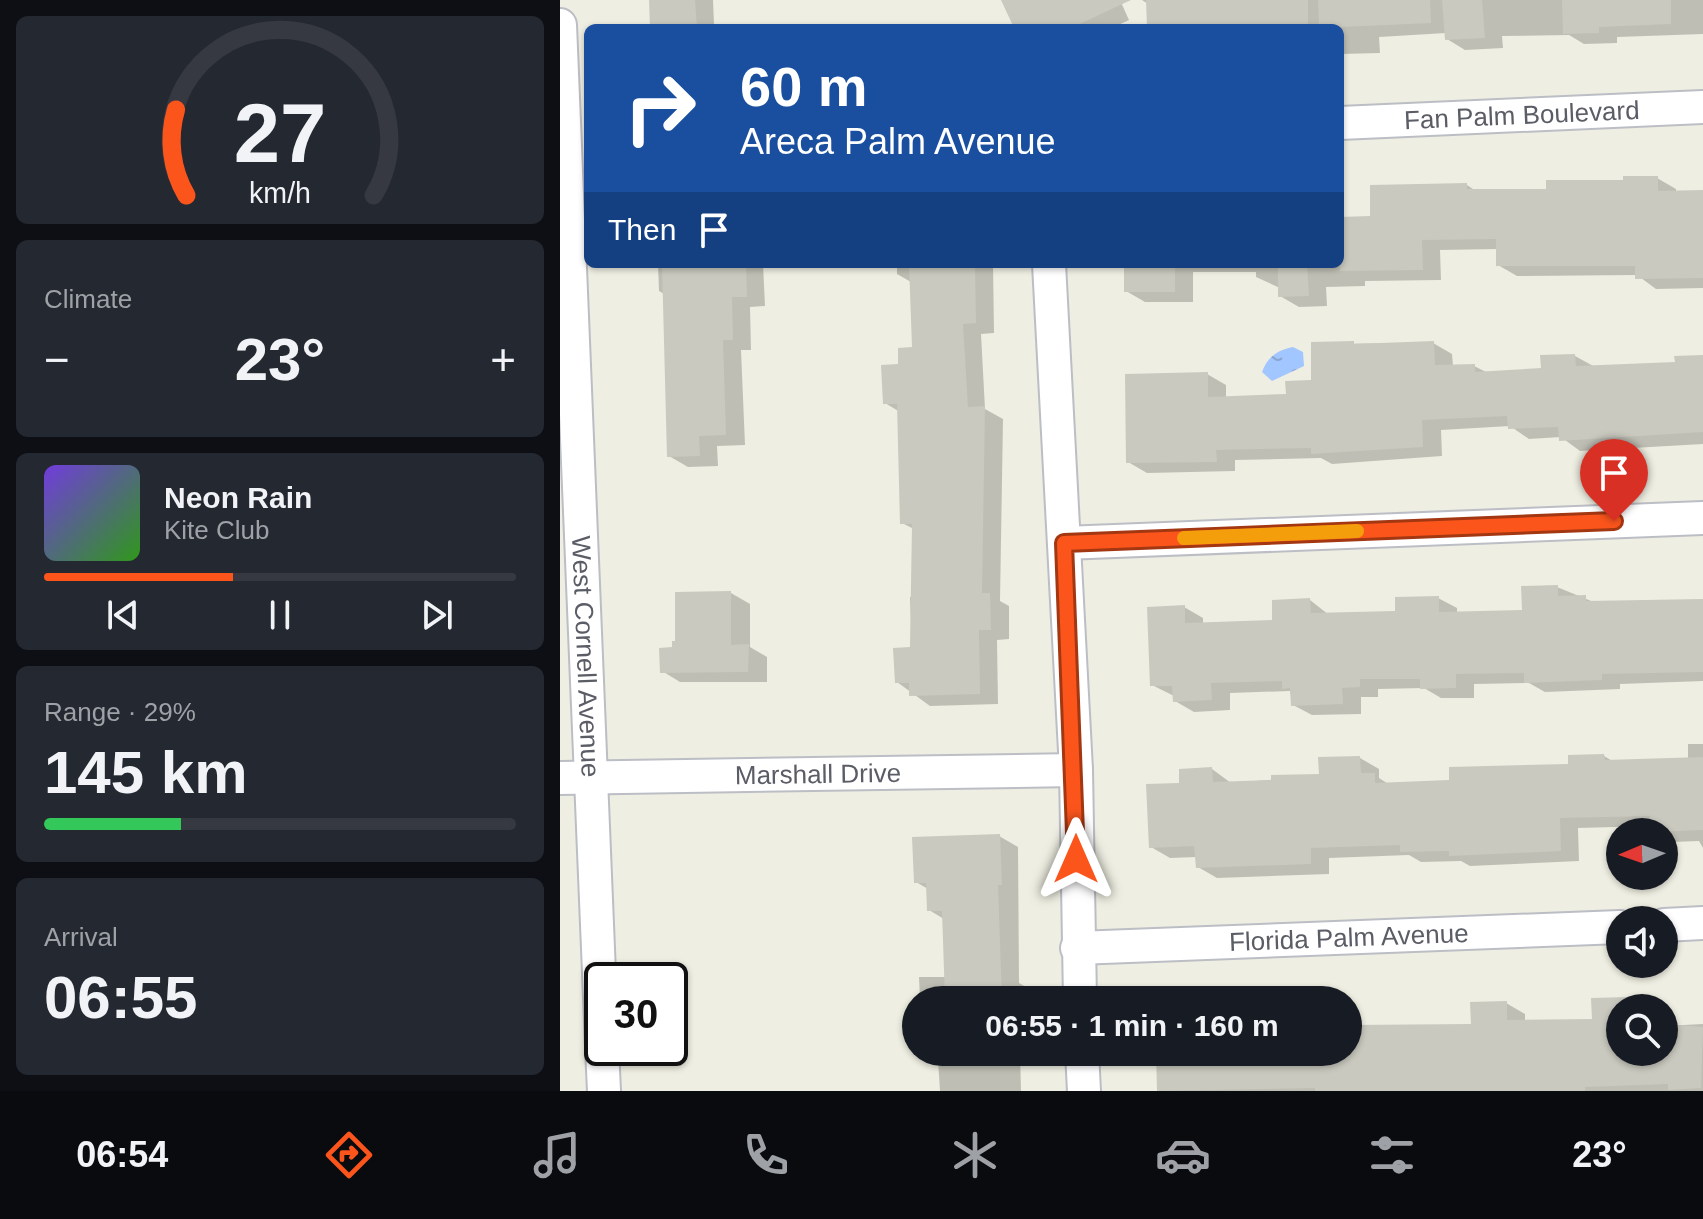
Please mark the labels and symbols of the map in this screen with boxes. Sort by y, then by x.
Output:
street label: Fan Palm Boulevard [1403,95,1640,135]
pin [1580,439,1648,521]
street label: West Cornell Avenue [566,535,606,778]
street label: Marshall Drive [735,758,901,790]
position arrow [1034,817,1118,901]
north arrow [1606,818,1678,890]
street label: Florida Palm Avenue [1229,918,1469,957]
speed limit sign: 30 [584,962,688,1066]

